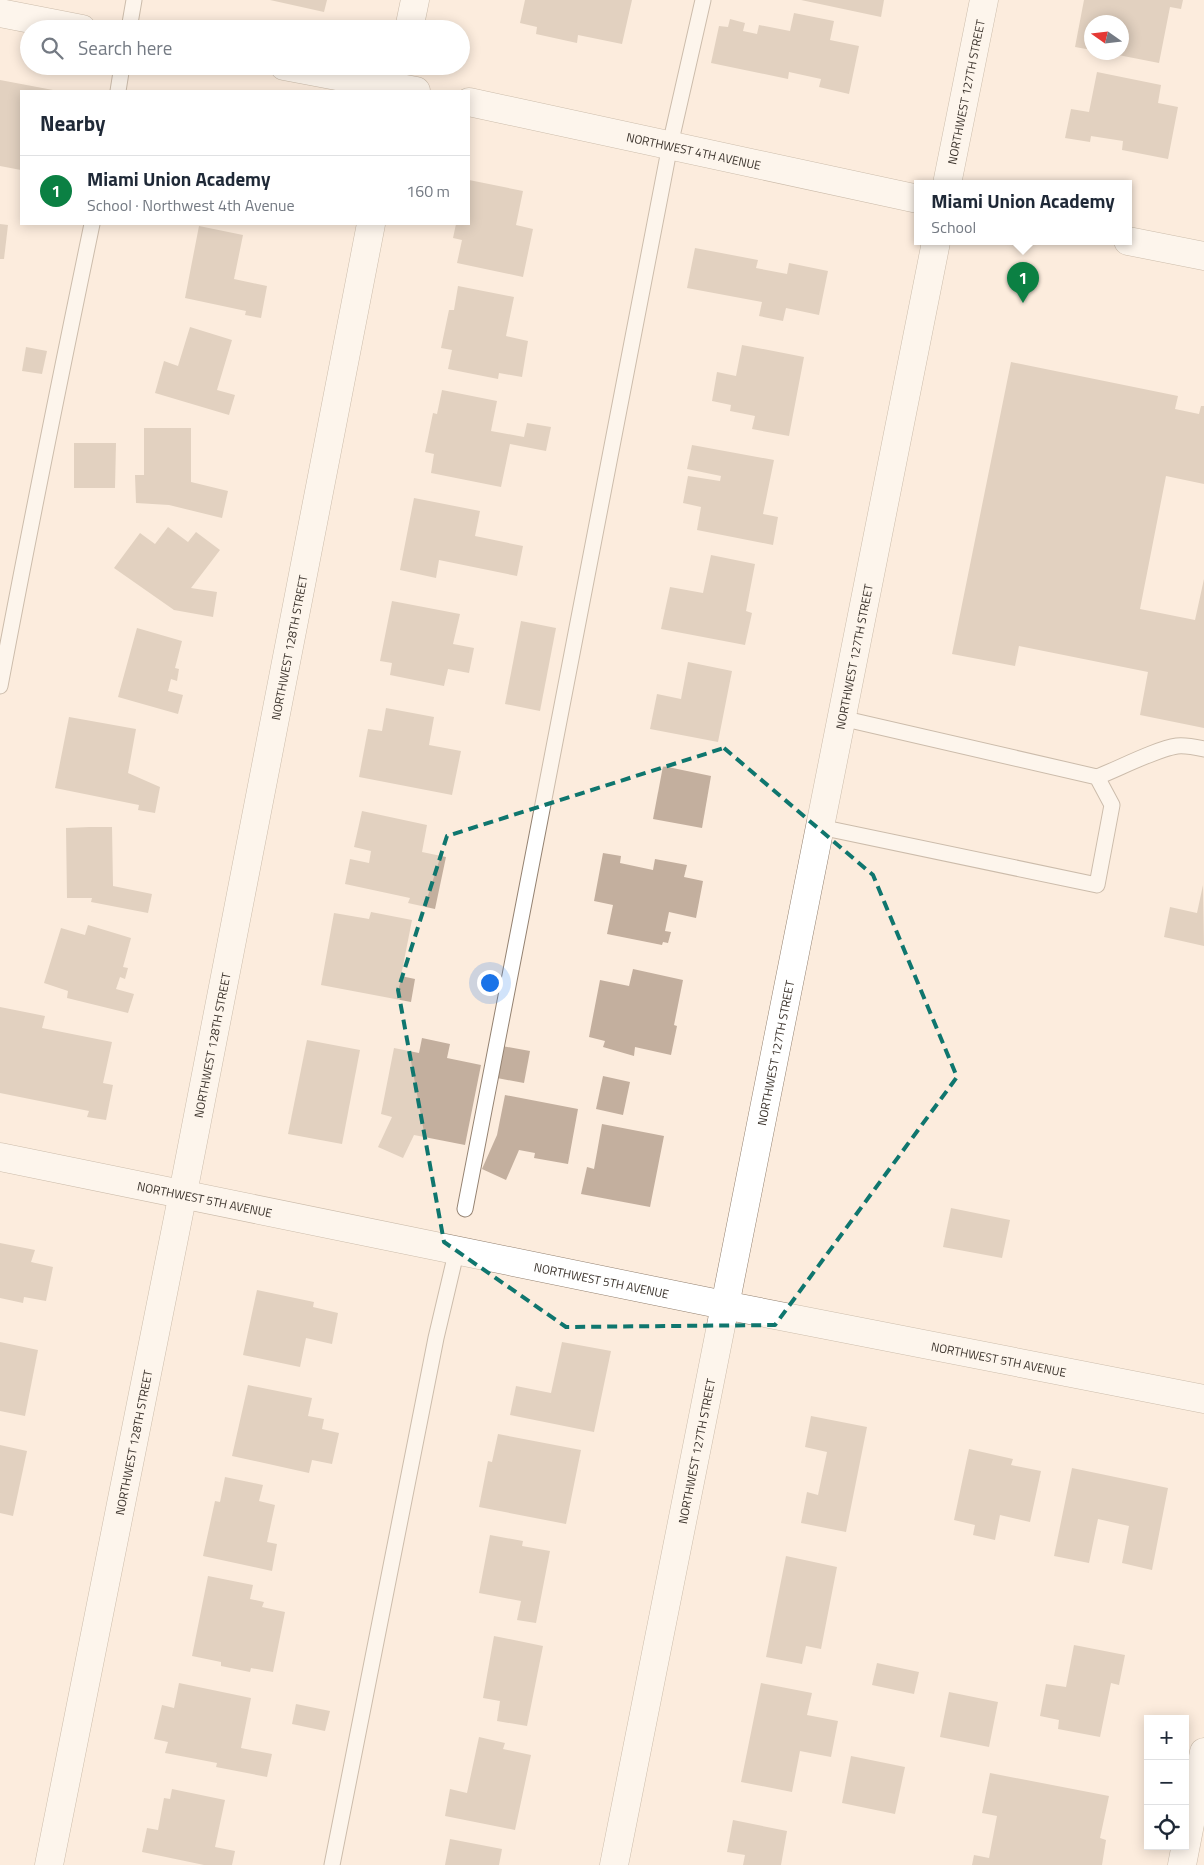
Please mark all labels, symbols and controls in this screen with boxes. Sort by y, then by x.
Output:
north arrow [1084,15,1129,60]
street label: NORTHWEST 127TH STREET [942,17,990,166]
search box [20,20,470,75]
text: Search here [78,33,172,62]
icon: search [38,34,66,62]
text: Nearby [40,107,105,139]
street label: NORTHWEST 4TH AVENUE [625,127,763,174]
text: Miami Union Academy [87,164,270,193]
text: 1 [52,179,60,203]
text: 160 m [406,179,450,203]
popup [914,180,1132,245]
text: Miami Union Academy [931,186,1115,215]
text: School · Northwest 4th Avenue [87,193,295,217]
text: School [931,215,976,239]
pin: 1 [1007,262,1039,303]
street label: NORTHWEST 128TH STREET [265,572,312,722]
street label: NORTHWEST 127TH STREET [830,582,878,731]
street label: NORTHWEST 128TH STREET [188,970,235,1119]
your location [477,970,503,996]
street label: NORTHWEST 127TH STREET [751,978,799,1127]
street label: NORTHWEST 5TH AVENUE [136,1176,274,1222]
street label: NORTHWEST 5TH AVENUE [532,1257,671,1303]
street label: NORTHWEST 5TH AVENUE [930,1336,1068,1381]
street label: NORTHWEST 128TH STREET [110,1367,157,1517]
street label: NORTHWEST 127TH STREET [672,1376,720,1525]
map controls [1144,1715,1189,1850]
button: + [1144,1715,1189,1760]
button: − [1144,1760,1189,1805]
button: locate [1144,1805,1189,1850]

